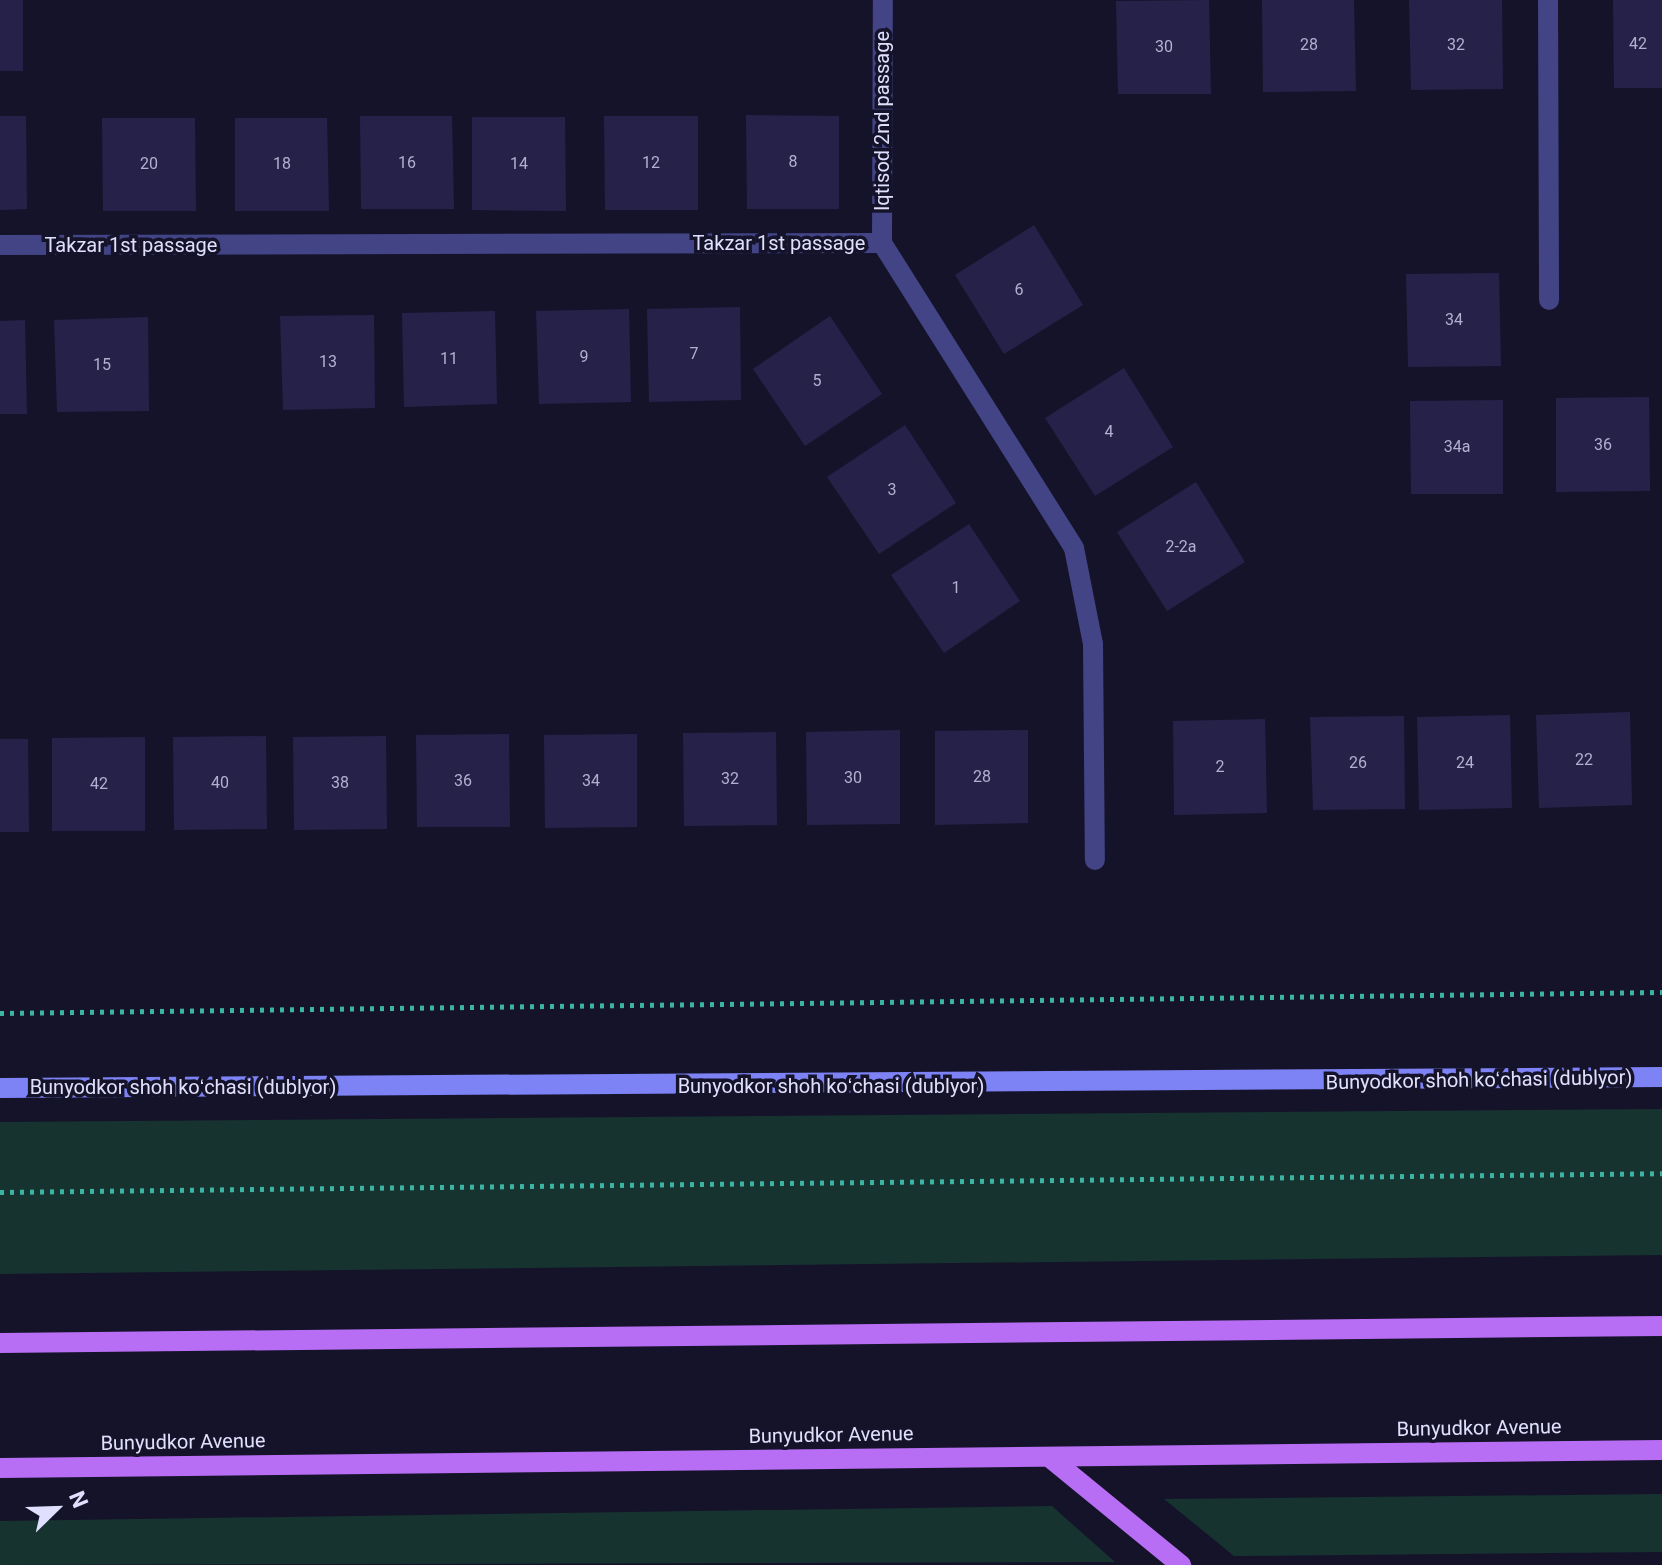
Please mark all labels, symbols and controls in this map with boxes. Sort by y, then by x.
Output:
street label: Iqtisod 2nd passage [870,31,894,211]
house number: 42 [1629,34,1647,54]
house number: 28 [1300,35,1318,55]
house number: 32 [1447,35,1465,55]
house number: 30 [1155,37,1173,57]
house number: 8 [789,152,797,172]
house number: 16 [398,153,416,173]
house number: 12 [642,153,660,173]
house number: 20 [140,154,158,174]
house number: 18 [273,154,291,174]
house number: 14 [510,154,528,174]
street label: Takzar 1st passage [693,231,865,255]
street label: Takzar 1st passage [45,233,217,257]
house number: 6 [1015,280,1023,300]
house number: 34 [1445,310,1463,330]
house number: 7 [690,344,698,364]
house number: 9 [580,347,588,367]
house number: 11 [440,349,458,369]
house number: 13 [319,352,337,372]
house number: 15 [93,355,111,375]
house number: 5 [813,371,821,391]
house number: 4 [1105,422,1113,442]
house number: 36 [1594,435,1612,455]
house number: 34a [1444,437,1470,457]
house number: 3 [888,480,896,500]
house number: 2-2a [1165,537,1197,557]
house number: 1 [952,578,960,598]
house number: 22 [1575,750,1593,770]
house number: 26 [1349,753,1367,773]
house number: 24 [1456,753,1474,773]
house number: 2 [1216,757,1224,777]
house number: 28 [973,767,991,787]
house number: 30 [844,768,862,788]
house number: 32 [721,769,739,789]
house number: 36 [454,771,472,791]
house number: 34 [582,771,600,791]
house number: 40 [211,773,229,793]
house number: 38 [331,773,349,793]
house number: 42 [90,774,108,794]
street label: Bunyodkor shoh koʻchasi (dublyor) [1325,1065,1633,1095]
street label: Bunyodkor shoh koʻchasi (dublyor) [678,1074,984,1098]
street label: Bunyodkor shoh koʻchasi (dublyor) [30,1075,336,1099]
street label: Bunyudkor Avenue [1396,1415,1562,1441]
street label: Bunyudkor Avenue [748,1422,914,1448]
street label: Bunyudkor Avenue [100,1429,266,1455]
north arrow [16,1469,96,1549]
text: N [64,1487,93,1511]

